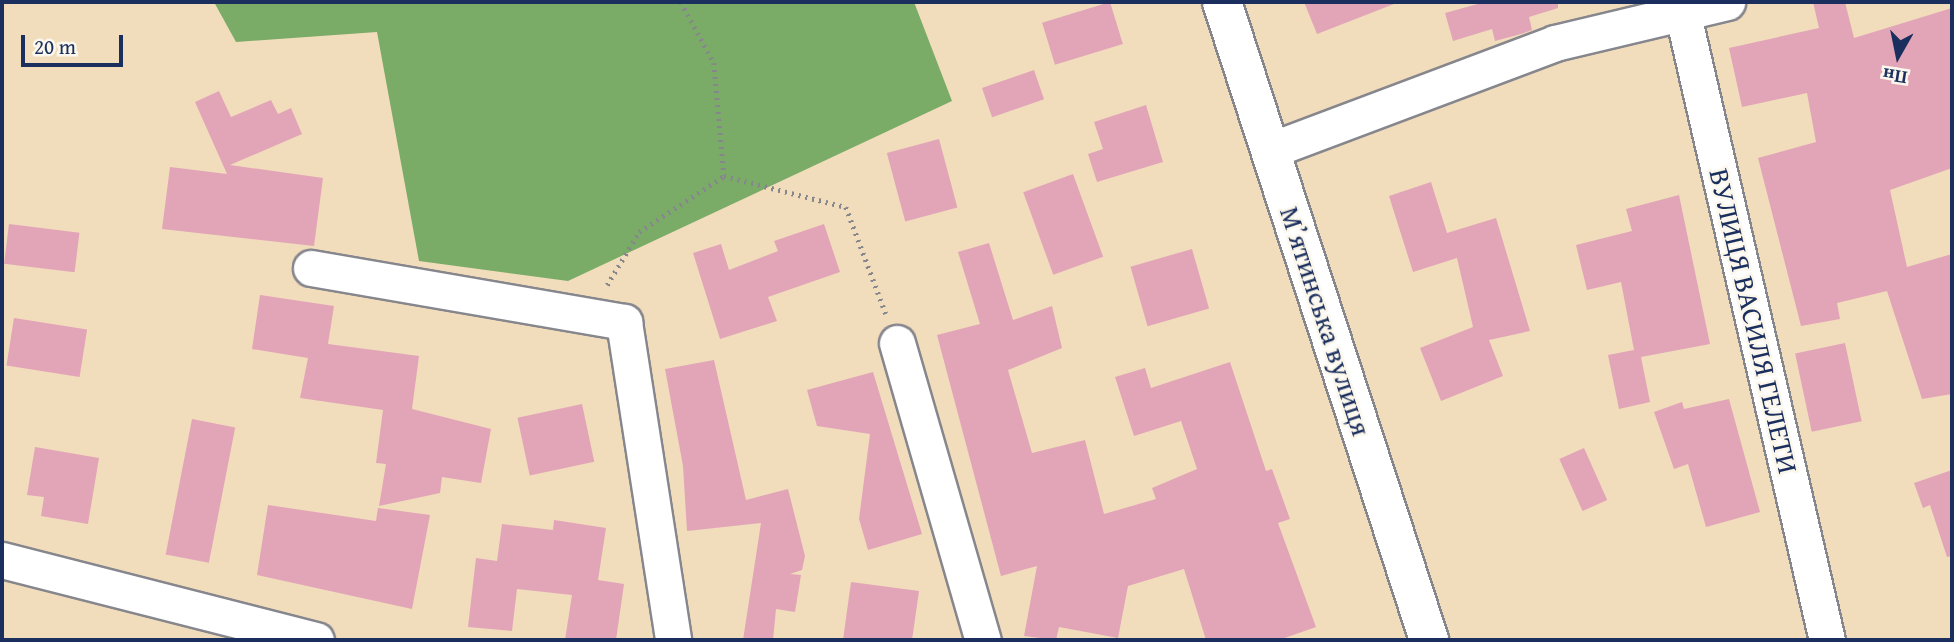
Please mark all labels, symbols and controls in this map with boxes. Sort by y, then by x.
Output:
scale bar [24,21,126,65]
north arrow [1863,21,1933,91]
text: 20 m [34,31,76,62]
text: Пн [1880,61,1909,92]
street label: ВУЛИЦЯ ВАСИЛЯ ГЕЛЕТИ [1703,165,1805,477]
street label: Мʼятинська вулиця [1273,202,1379,440]

